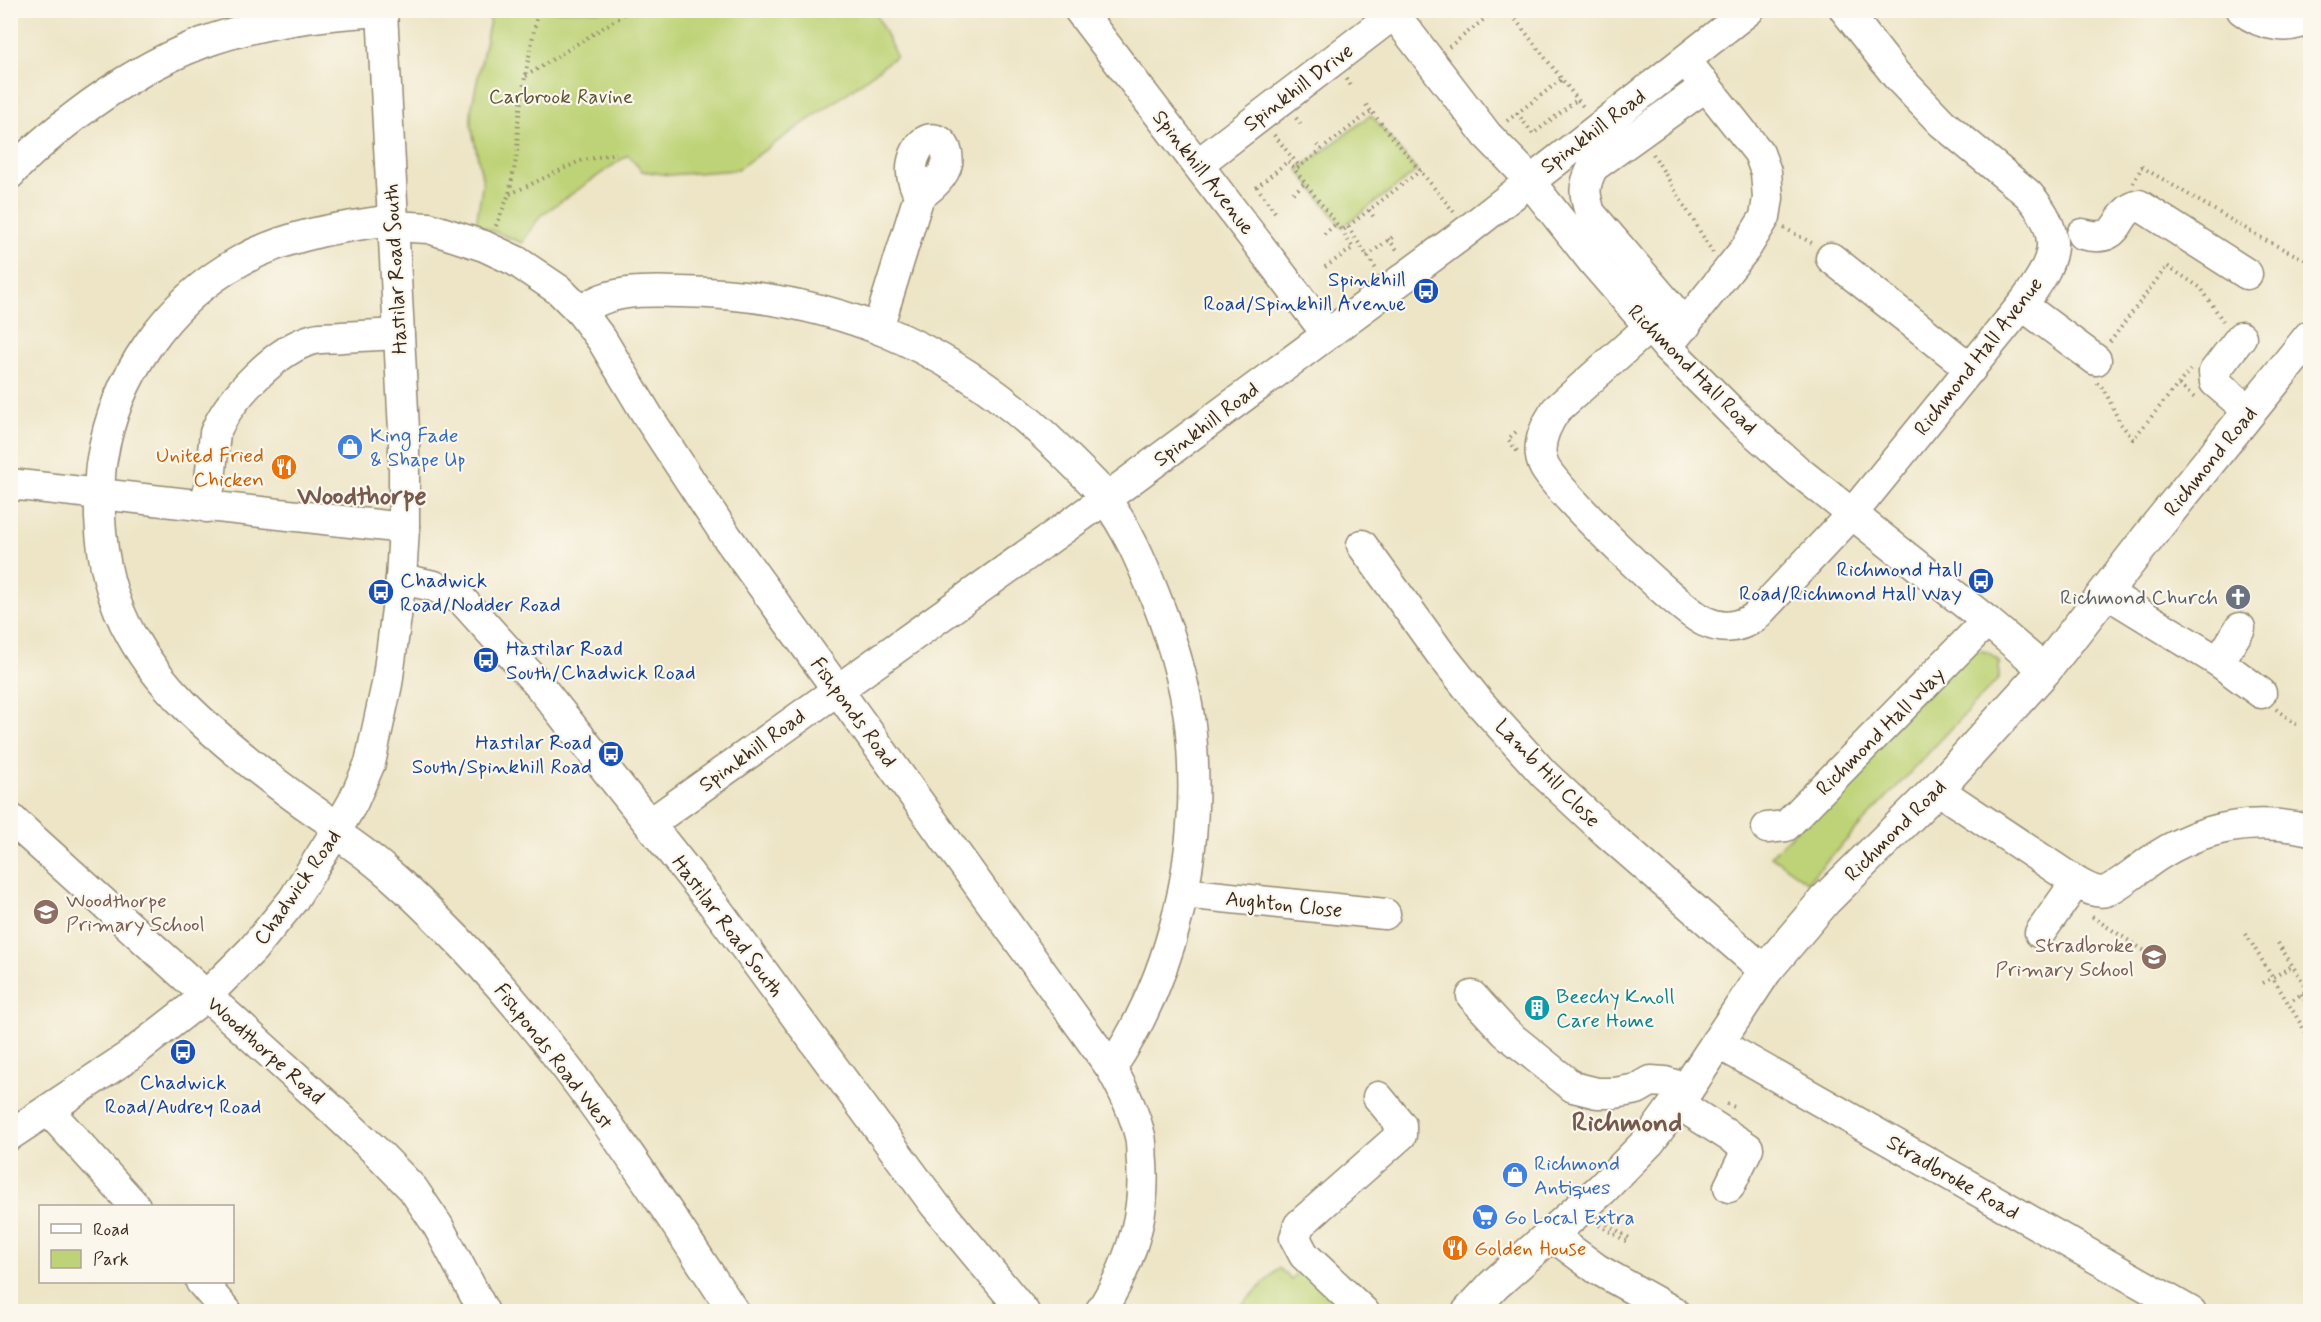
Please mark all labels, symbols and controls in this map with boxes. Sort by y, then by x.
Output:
street label: Spinkhill Drive [1238,37,1359,138]
park label: Carbrook Ravine [489,83,633,111]
street label: Spinkhill Road [1535,83,1652,181]
street label: Spinkhill Avenue [1146,104,1261,241]
street label: Hastilar Road South [378,183,414,355]
place label: Spinkhill Road/Spinkhill Avenue [1203,266,1406,318]
street label: Richmond Hall Avenue [1908,271,2050,442]
bus stop icon: Spinkhill Road/Spinkhill Avenue [1411,276,1441,306]
street label: Richmond Hall Road [1621,299,1763,441]
street label: Spinkhill Road [1148,376,1265,474]
street label: Richmond Road [2158,401,2264,522]
place label: King Fade & Shape Up [370,422,466,474]
shop icon: King Fade & Shape Up [335,432,365,462]
place label: United Fried Chicken [156,442,264,494]
restaurant icon: United Fried Chicken [269,452,299,482]
district label: Woodthorpe [297,479,427,514]
place label: Richmond Hall Road/Richmond Hall Way [1739,556,1962,608]
bus stop icon: Richmond Hall Road/Richmond Hall Way [1966,566,1996,596]
place label: Chadwick Road/Nodder Road [400,567,561,619]
bus stop icon: Chadwick Road/Nodder Road [366,577,396,607]
church icon: Richmond Church [2223,582,2253,612]
place label: Richmond Church [2060,584,2218,612]
place label: Hastilar Road South/Chadwick Road [506,635,696,687]
bus stop icon: Hastilar Road South/Chadwick Road [471,645,501,675]
street label: Fishponds Road [804,652,903,774]
street label: Richmond Hall Way [1810,661,1951,802]
street label: Spinkhill Road [694,703,812,799]
street label: Lamb Hill Close [1488,713,1606,834]
place label: Hastilar Road South/Spinkhill Road [412,729,592,781]
bus stop icon: Hastilar Road South/Spinkhill Road [596,739,626,769]
street label: Richmond Road [1839,774,1953,888]
street label: Chadwick Road [248,824,348,951]
street label: Hastilar Road South [665,850,790,1003]
street label: Aughton Close [1224,885,1344,925]
place label: Woodthorpe Primary School [66,887,205,939]
school or university icon: Woodthorpe Primary School [31,897,61,927]
place label: Stradbroke Primary School [1995,932,2134,984]
school or university icon: Stradbroke Primary School [2139,942,2169,972]
street label: Fishponds Road West [487,978,620,1136]
place label: Beechy Knoll Care Home [1556,983,1675,1035]
street label: Woodthorpe Road [200,990,330,1111]
building icon: Beechy Knoll Care Home [1522,993,1552,1023]
bus stop icon: Chadwick Road/Audrey Road [168,1037,198,1067]
place label: Chadwick Road/Audrey Road [105,1069,261,1121]
district label: Richmond [1572,1106,1682,1141]
street label: Stradbroke Road [1881,1129,2024,1227]
place label: Richmond Antiques [1534,1150,1620,1202]
shop icon: Richmond Antiques [1500,1160,1530,1190]
supermarket icon: Go Local Extra [1470,1202,1500,1232]
place label: Go Local Extra [1504,1204,1635,1232]
legend [39,1205,234,1283]
text: Road [93,1218,129,1242]
restaurant icon: Golden House [1440,1233,1470,1263]
place label: Golden House [1474,1235,1586,1263]
text: Park [93,1248,129,1272]

